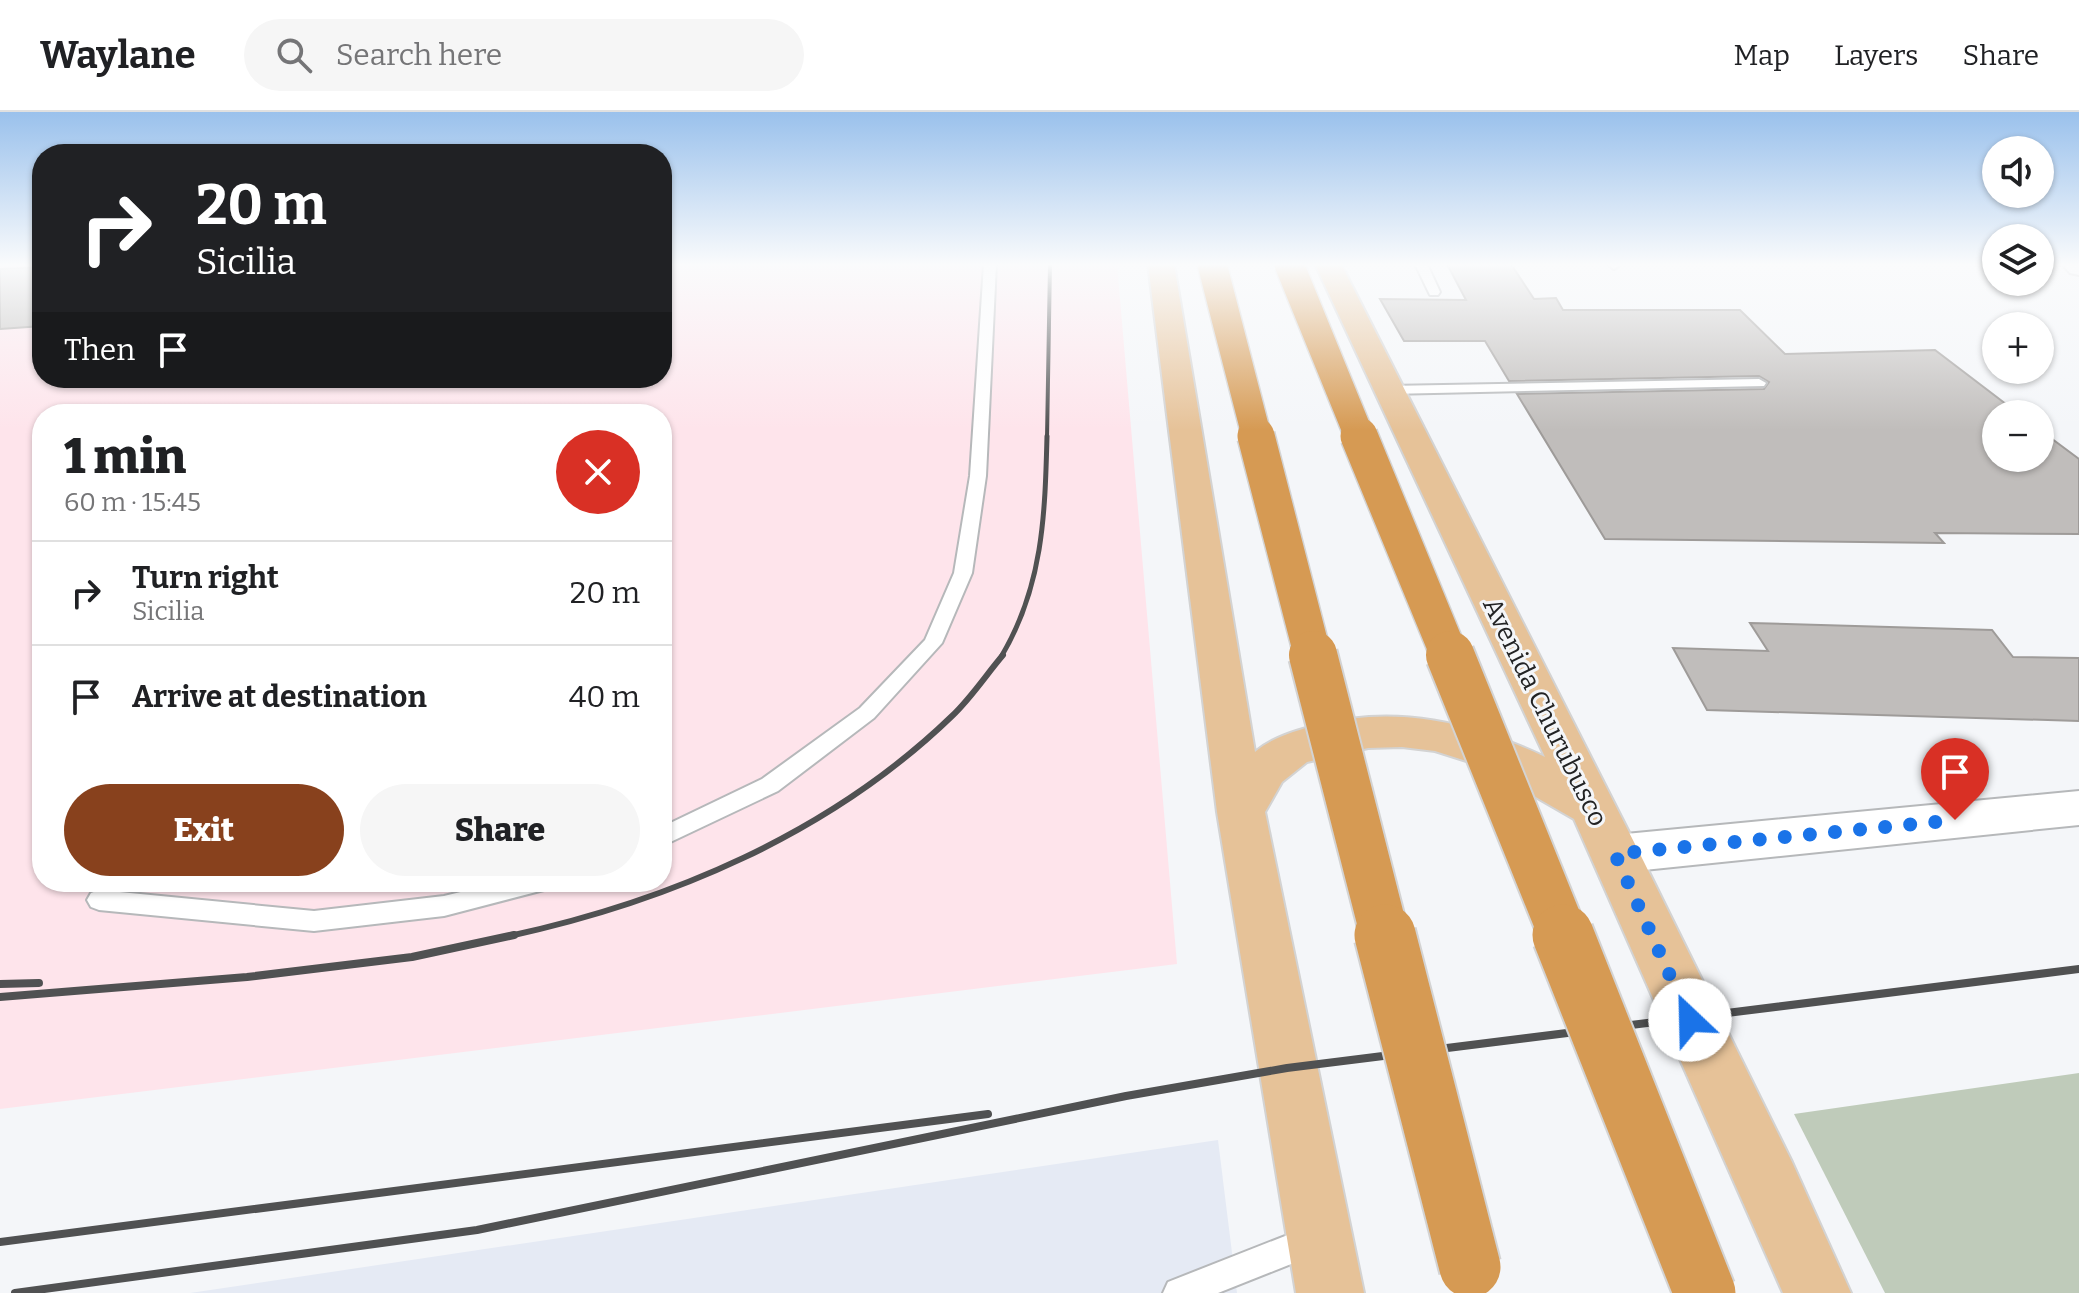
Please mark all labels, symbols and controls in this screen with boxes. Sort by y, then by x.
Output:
search box [244,19,804,91]
text: Waylane [40,32,196,78]
icon: search [272,33,316,77]
text: Search here [336,37,502,73]
text: Map [1733,39,1790,72]
text: Layers [1834,39,1918,72]
text: Share [1962,39,2039,72]
map controls [1982,136,2054,472]
button: sound [1982,136,2054,208]
text: 20 m [196,172,327,239]
icon: right [64,176,168,280]
button: layers [1982,224,2054,296]
text: Sicilia [196,240,296,284]
button: + [1982,312,2054,384]
icon: arrive [151,328,195,372]
text: Then [64,332,135,368]
button: − [1982,400,2054,472]
text: 1 min [64,428,186,486]
button: close [556,430,640,514]
text: 60 m · 15:45 [64,487,201,518]
text: Turn right [132,560,279,596]
icon: right [64,571,108,615]
text: 20 m [570,575,640,611]
street label: Avenida Churubusco [1476,593,1614,831]
text: Sicilia [132,596,204,627]
icon: arrive [64,675,108,719]
text: Arrive at destination [132,679,427,715]
text: 40 m [569,679,640,715]
pin [1921,738,1989,820]
icon: arrive [1933,750,1977,794]
button: Exit [64,784,344,876]
button: Share [360,784,640,876]
position arrow [1648,978,1732,1062]

